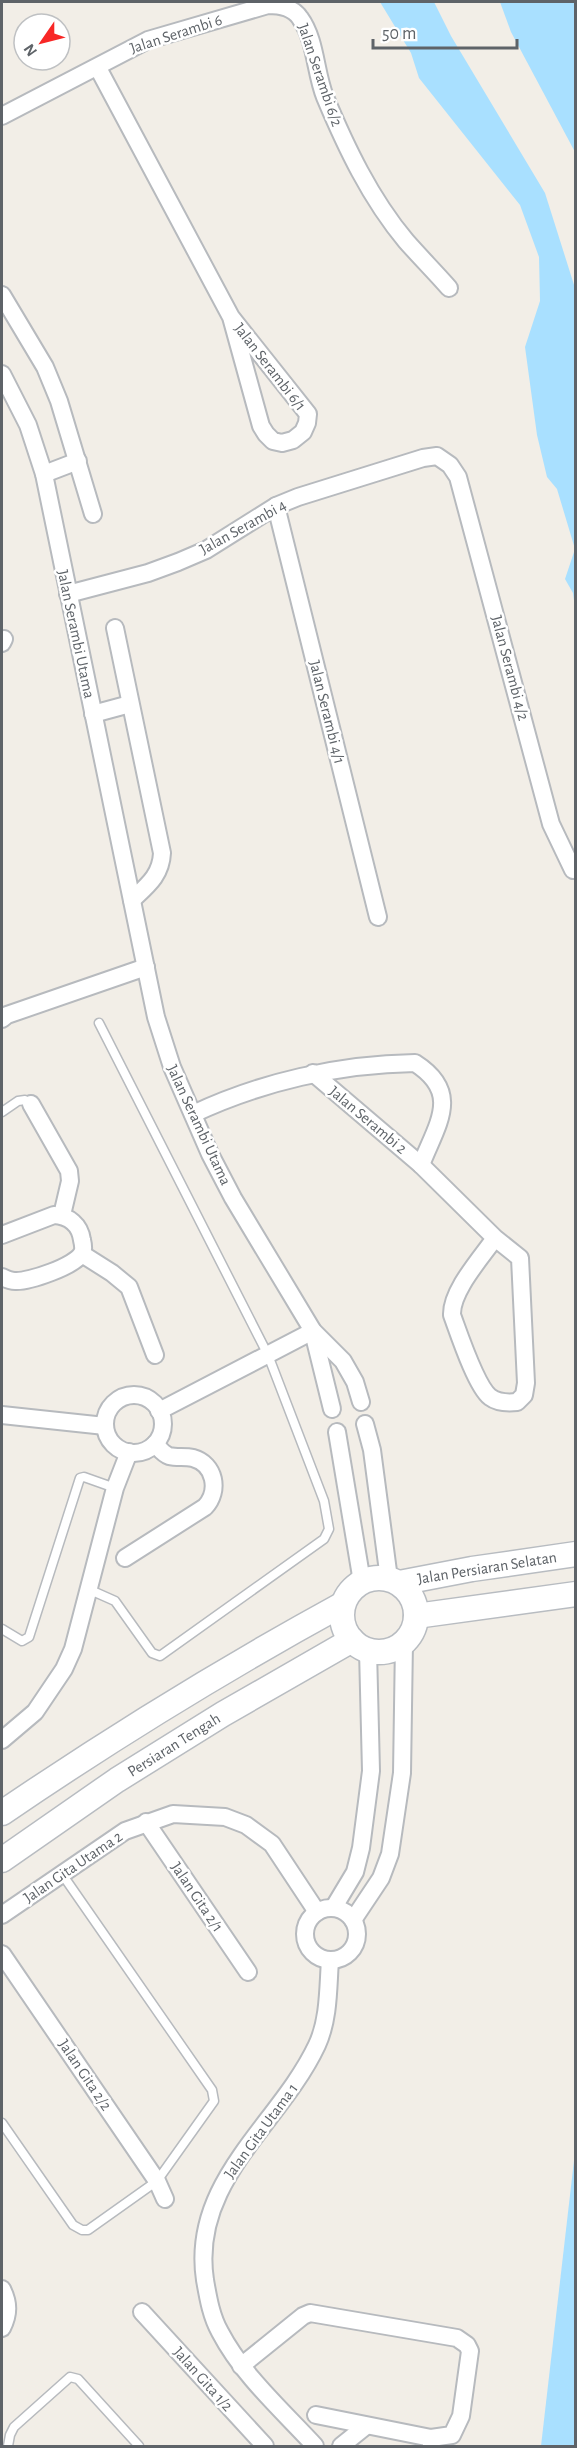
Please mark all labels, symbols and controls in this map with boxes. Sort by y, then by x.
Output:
north arrow [12,12,72,72]
street label: Jalan Serambi 6 [128,12,224,56]
scale bar [373,12,517,50]
street label: Jalan Serambi 6/2 [295,21,345,129]
text: 50 m [382,25,416,43]
text: N [21,41,40,59]
street label: Jalan Serambi 6/1 [231,320,309,414]
street label: Jalan Serambi 4 [197,497,289,557]
street label: Jalan Serambi Utama [55,568,97,700]
street label: Jalan Serambi 4/2 [488,614,532,722]
street label: Jalan Serambi 4/1 [306,658,348,766]
street label: Jalan Serambi Utama [164,1062,234,1188]
street label: Jalan Serambi 2 [326,1083,410,1157]
street label: Jalan Persiaran Selatan [416,1549,558,1587]
street label: Persiaran Tengah [125,1710,223,1780]
street label: Jalan Gita Utama 2 [21,1828,125,1906]
street label: Jalan Gita 2/1 [168,1859,226,1935]
street label: Jalan Gita 2/2 [55,2037,115,2113]
street label: Jalan Gita Utama 1 [221,2080,301,2182]
street label: Jalan Gita 1/2 [170,2344,236,2414]

